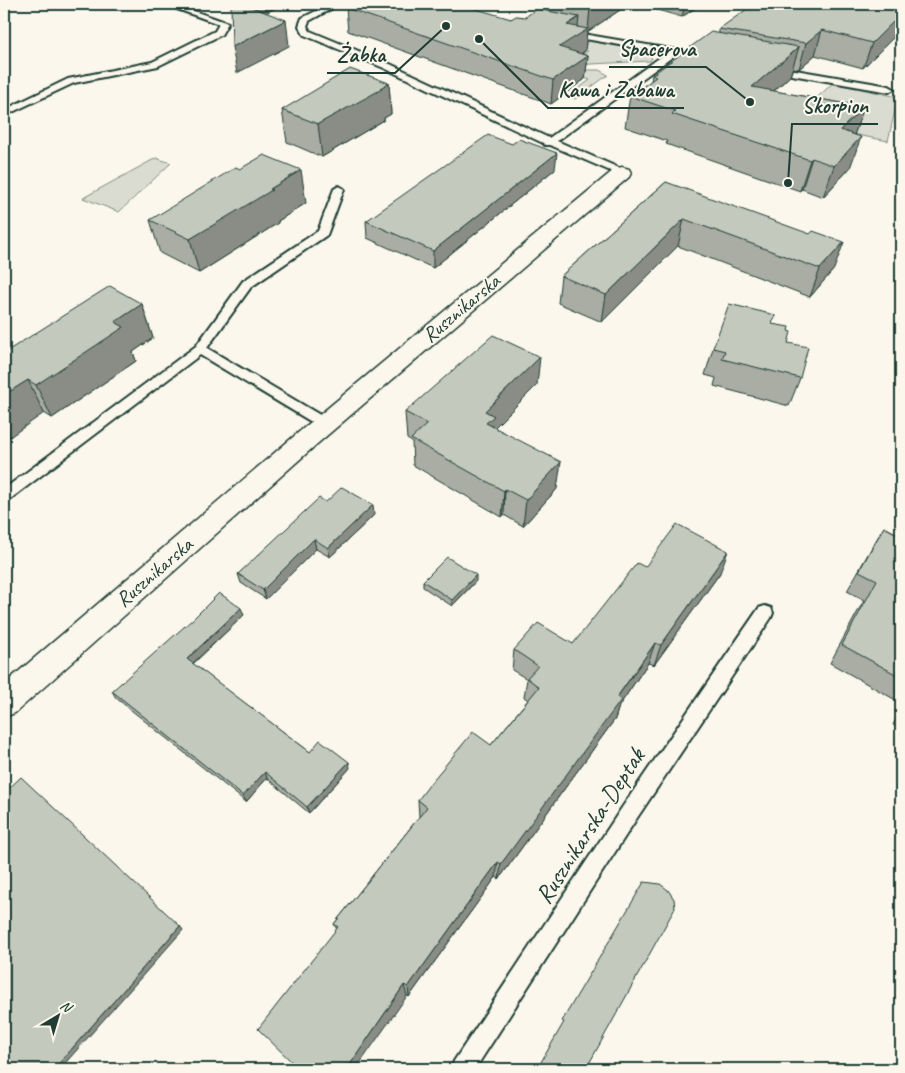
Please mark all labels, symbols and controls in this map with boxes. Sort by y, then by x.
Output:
callout: Spacerova [609,30,706,67]
text: Spacerova [618,35,698,63]
callout: Żabka [327,36,395,73]
text: Żabka [337,41,387,69]
callout: Kawa i Zabawa [548,71,684,108]
text: Kawa i Zabawa [558,76,676,104]
callout: Skorpion [792,87,878,124]
text: Skorpion [802,92,869,120]
street label: Rusznikarska [417,267,507,348]
street label: Rusznikarska [110,530,199,612]
street label: Rusznikarska-Deptak [528,741,653,910]
north arrow [32,990,82,1040]
text: N [57,997,76,1017]

